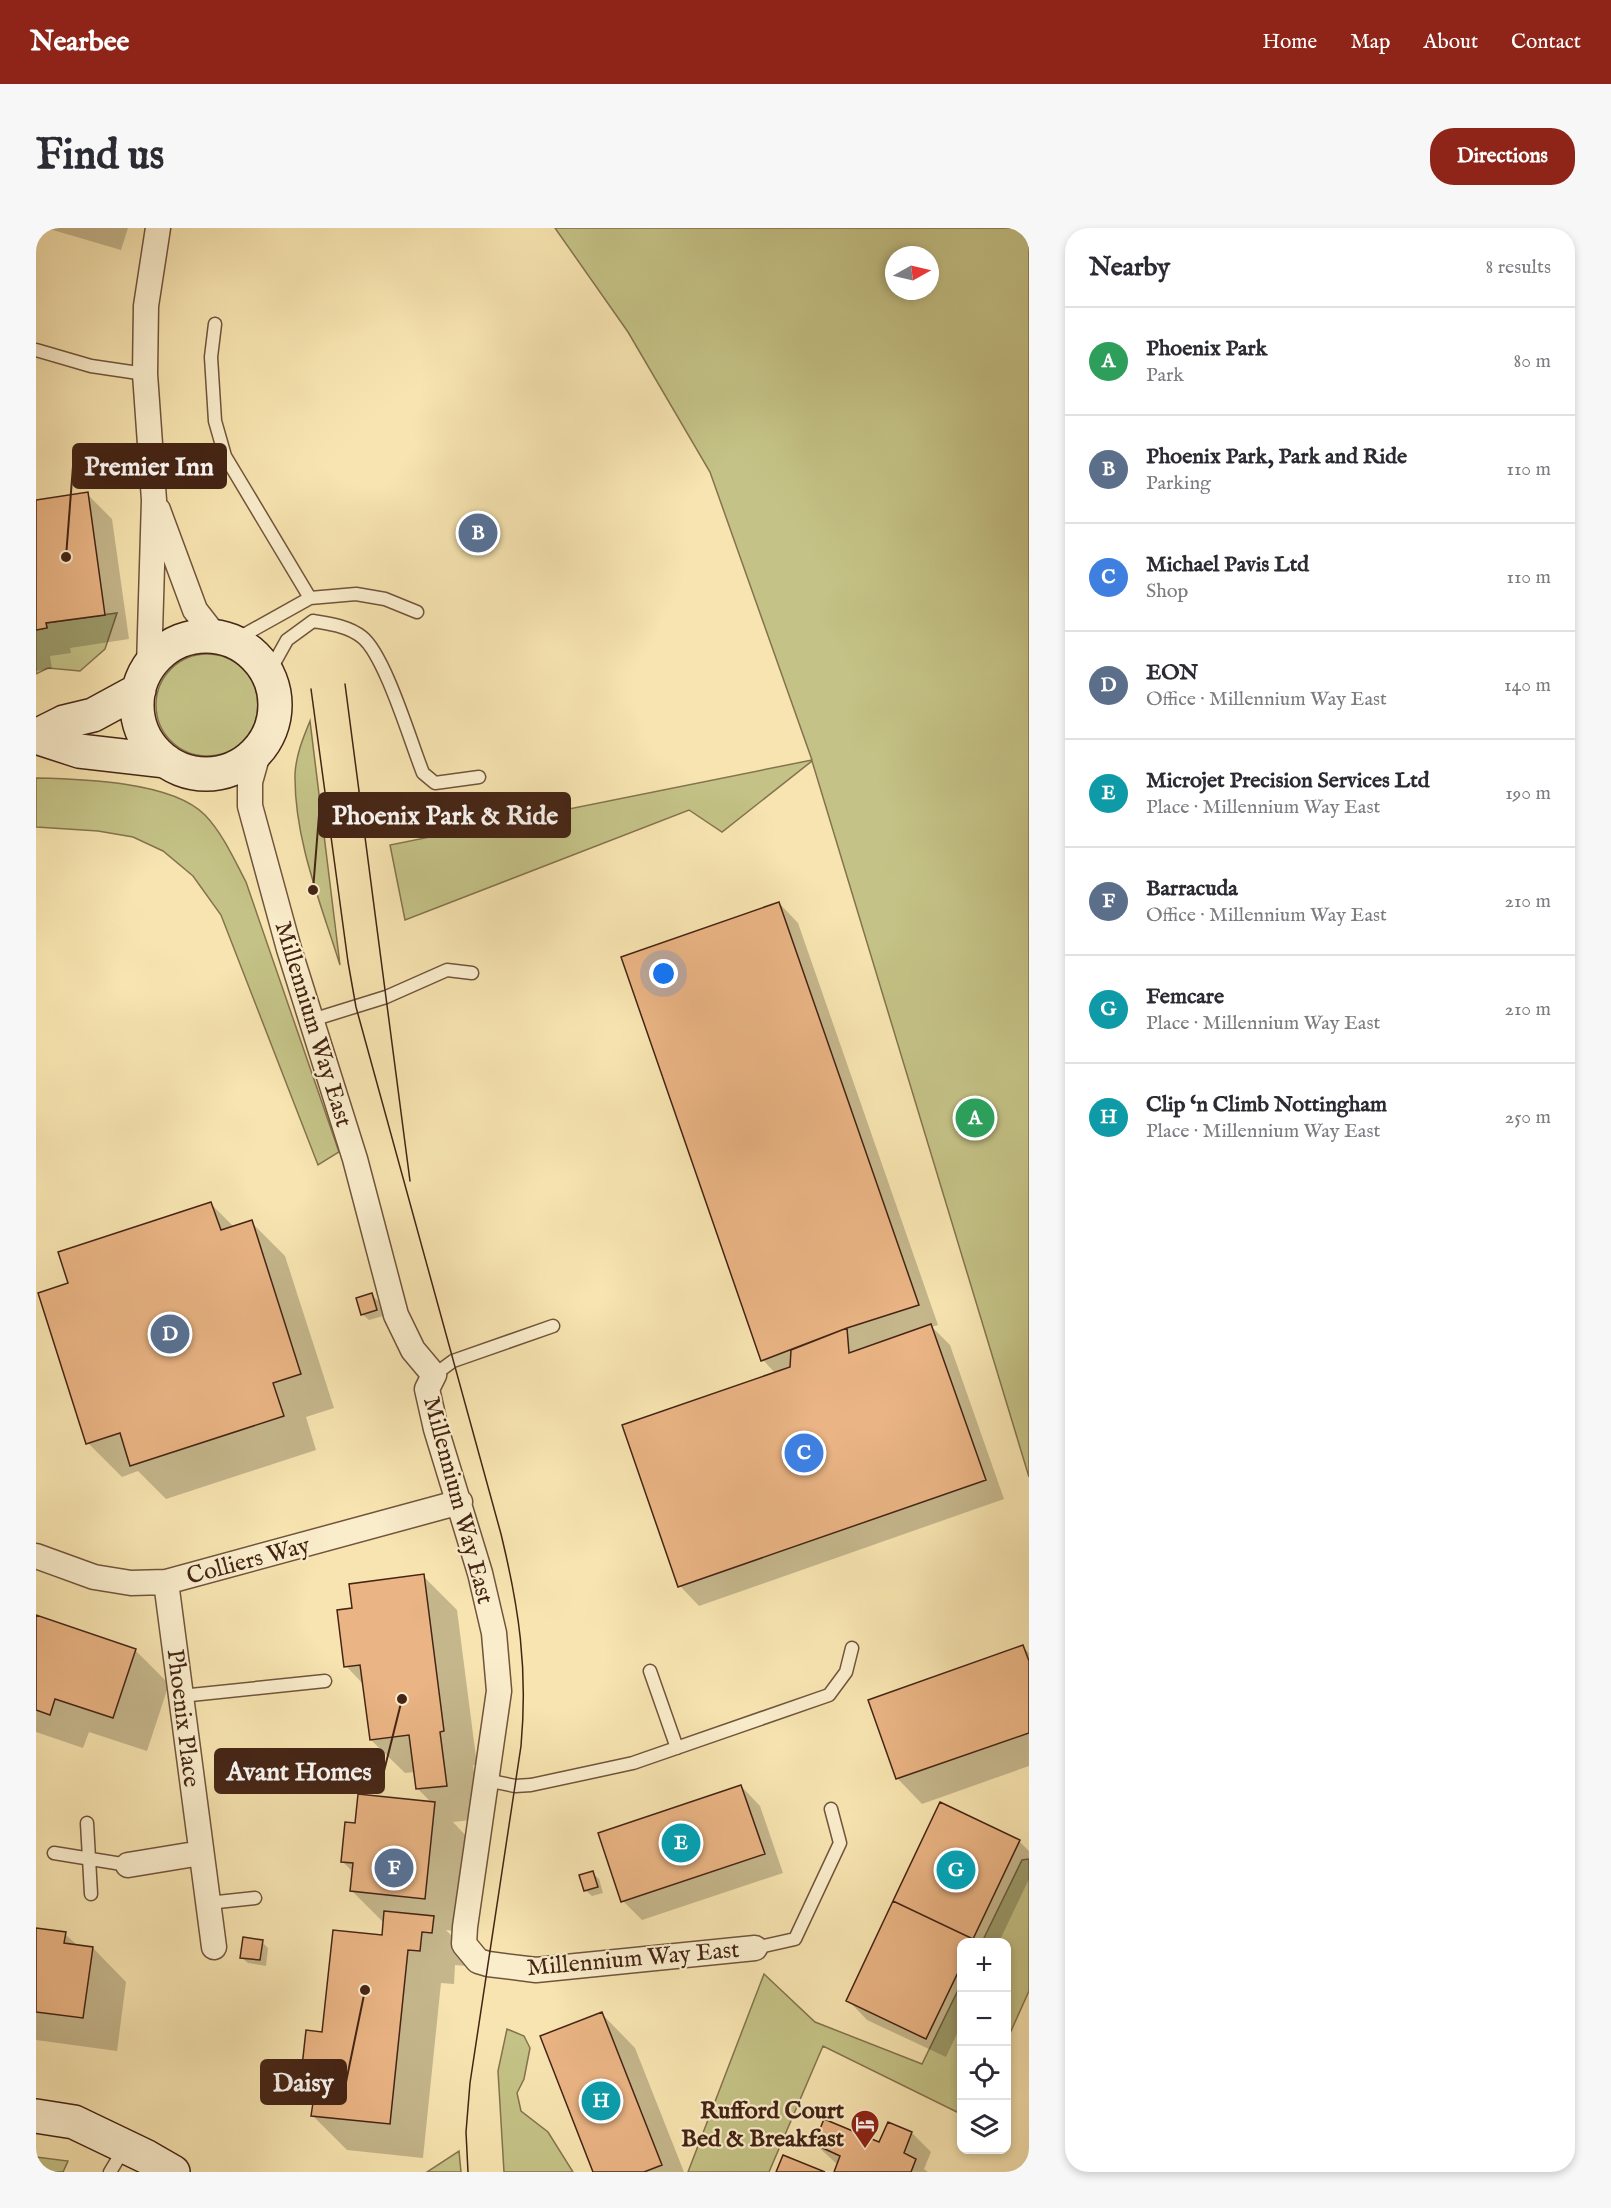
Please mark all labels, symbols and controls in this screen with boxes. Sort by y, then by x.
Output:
text: Nearbee [30,25,129,60]
text: Home [1262,29,1317,56]
text: Map [1350,29,1390,56]
text: About [1423,29,1478,56]
text: Contact [1511,29,1581,56]
button: Directions [1430,128,1575,185]
text: Find us [36,130,164,183]
north arrow [885,246,939,300]
text: Nearby [1089,251,1170,284]
text: 8 results [1485,255,1551,280]
text: Phoenix Park [1146,335,1267,363]
text: A [1102,349,1115,374]
text: 80 m [1514,349,1551,374]
text: Park [1146,363,1184,388]
text: Phoenix Park, Park and Ride [1146,443,1407,471]
callout: Premier Inn [73,444,226,488]
text: Premier Inn [84,451,214,484]
text: B [1102,457,1115,482]
text: 110 m [1507,457,1551,482]
text: Parking [1146,471,1211,496]
pin: B [458,510,498,556]
text: Michael Pavis Ltd [1146,551,1309,579]
text: C [1101,565,1116,590]
text: 110 m [1507,565,1551,590]
text: Shop [1146,579,1188,604]
text: EON [1146,659,1198,687]
text: D [1100,673,1117,698]
text: 140 m [1504,673,1551,698]
text: Office · Millennium Way East [1146,687,1387,712]
text: Microjet Precision Services Ltd [1146,767,1430,795]
text: E [1102,781,1115,806]
text: 190 m [1505,781,1551,806]
callout: Phoenix Park & Ride [319,793,570,837]
text: Place · Millennium Way East [1146,795,1380,820]
text: Phoenix Park & Ride [332,800,558,833]
text: Barracuda [1146,875,1238,903]
text: F [1102,889,1115,914]
text: 210 m [1505,889,1551,914]
text: Office · Millennium Way East [1146,903,1387,928]
street label: Millennium Way East [267,918,359,1131]
your location [649,959,678,988]
text: Femcare [1146,983,1224,1011]
text: G [1101,997,1116,1022]
text: 210 m [1505,997,1551,1022]
text: Place · Millennium Way East [1146,1011,1380,1036]
text: Clip ‘n Climb Nottingham [1146,1091,1387,1119]
pin: A [956,1096,994,1140]
text: H [1100,1105,1117,1130]
text: 250 m [1505,1105,1551,1130]
text: Place · Millennium Way East [1146,1119,1380,1144]
pin: D [150,1312,190,1356]
street label: Millennium Way East [415,1393,500,1607]
pin: C [784,1430,824,1476]
street label: Colliers Way [183,1530,314,1593]
street label: Phoenix Place [159,1647,206,1789]
callout: Avant Homes [215,1749,384,1793]
text: Avant Homes [225,1756,372,1789]
pin: E [662,1820,700,1866]
pin: F [374,1846,414,1890]
pin: G [936,1848,976,1892]
street label: Millennium Way East [525,1935,741,1984]
map controls [957,1938,1011,2154]
button: + [957,1938,1011,1992]
button: − [957,1992,1011,2046]
button: locate [957,2046,1011,2100]
callout: Daisy [261,2060,346,2104]
text: Daisy [272,2067,335,2100]
pin: H [582,2078,620,2124]
place label: Rufford Court Bed & Breakfast [681,2096,845,2155]
button: layers [957,2100,1011,2154]
hotel icon: Rufford Court Bed & Breakfast [849,2108,881,2150]

